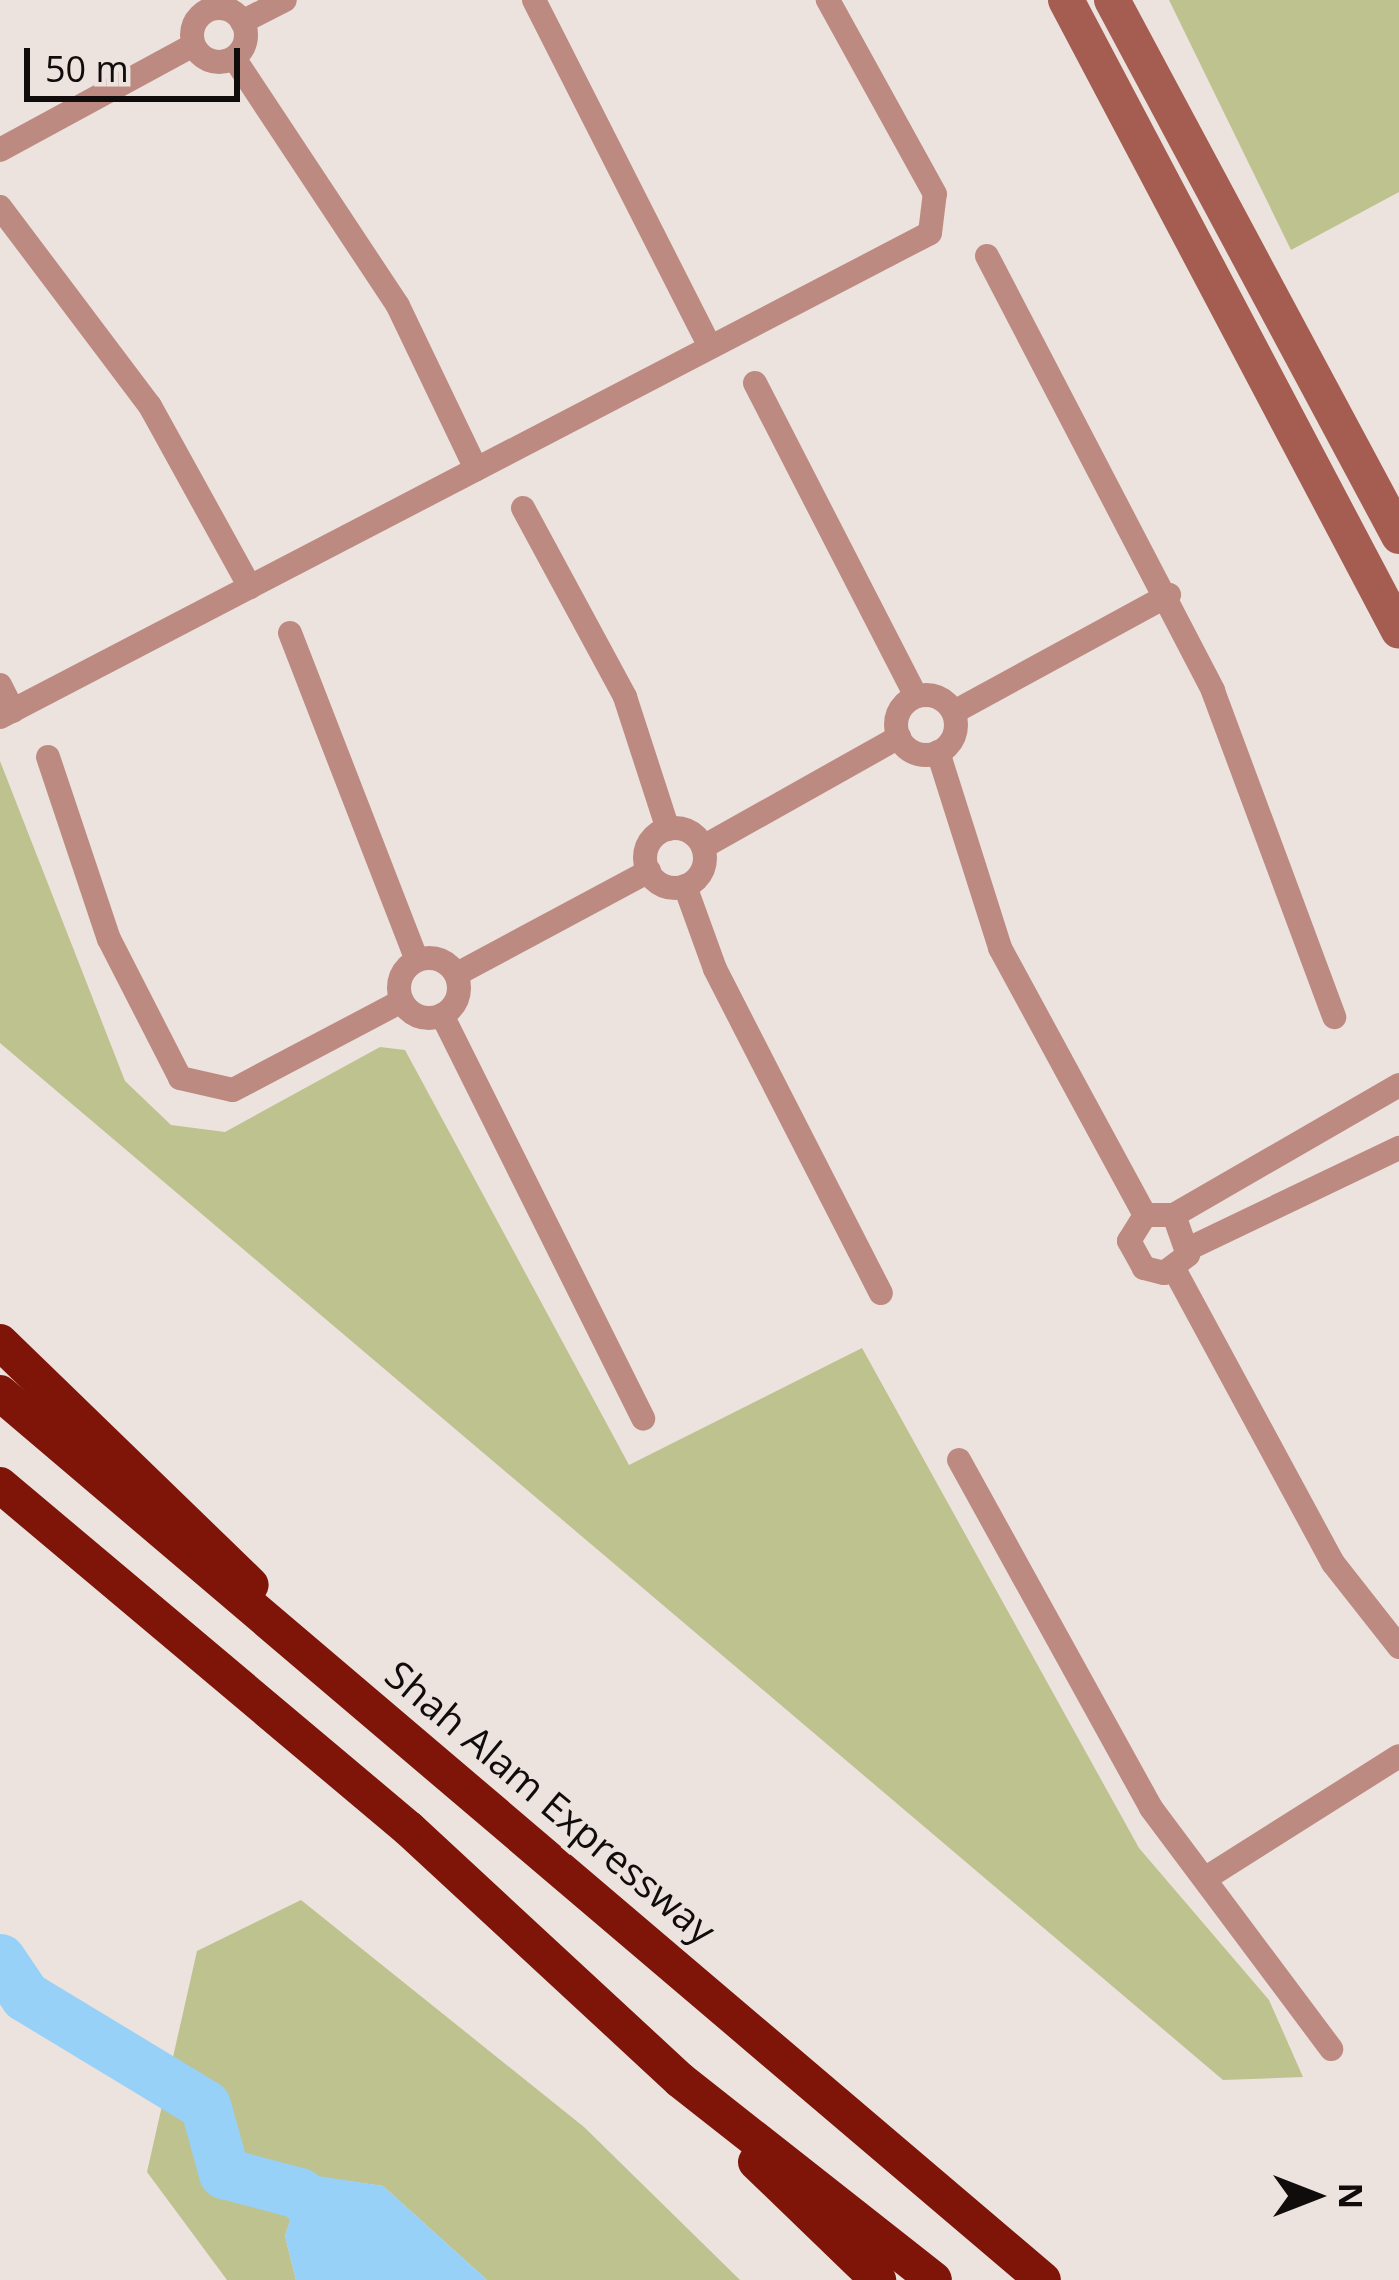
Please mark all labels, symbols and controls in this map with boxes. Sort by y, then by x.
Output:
scale bar [30,24,246,98]
text: 50 m [45,44,129,93]
street label: Shah Alam Expressway [377,1650,725,1954]
north arrow [1255,2136,1375,2256]
text: N [1329,2183,1374,2209]

